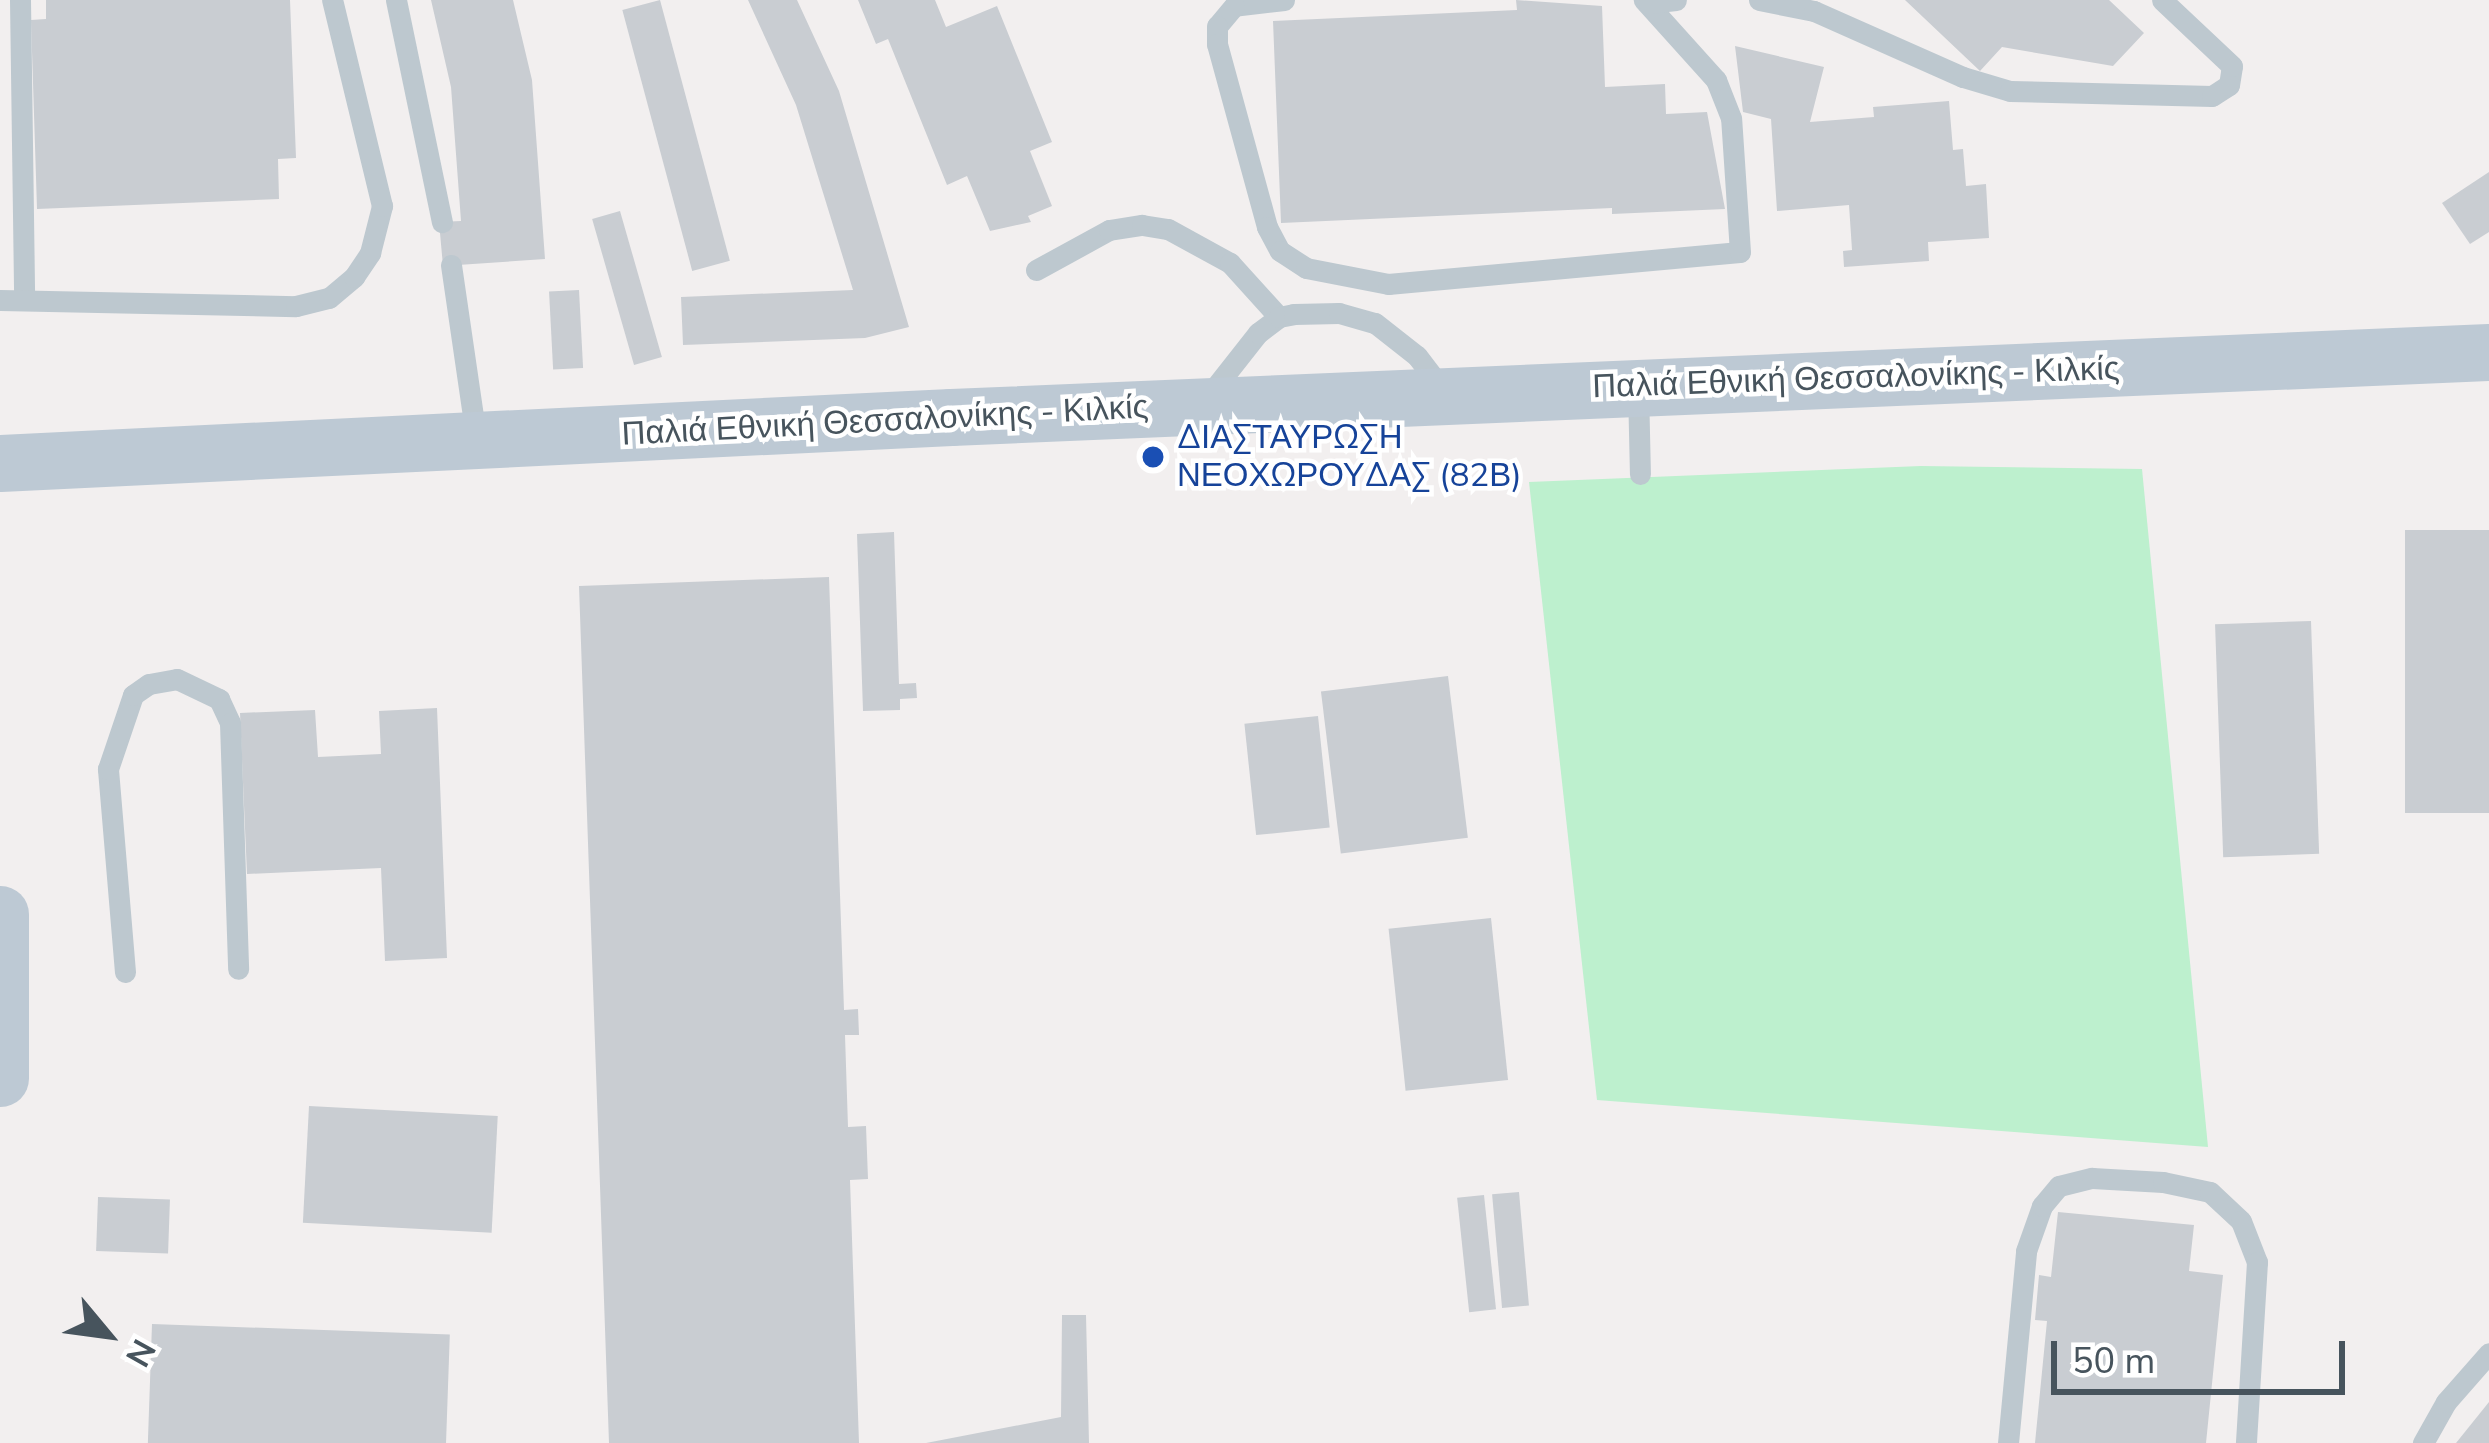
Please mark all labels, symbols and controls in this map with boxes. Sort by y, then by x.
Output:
street label: Παλιά Εθνική Θεσσαλονίκης - Κιλκίς [1592,349,2120,407]
street label: Παλιά Εθνική Θεσσαλονίκης - Κιλκίς [621,387,1149,455]
place label: ΔΙΑΣΤΑΥΡΩΣΗ ΝΕΟΧΩΡΟΥΔΑΣ (82Β) [1177,418,1522,496]
marker: ΔΙΑΣΤΑΥΡΩΣΗ ΝΕΟΧΩΡΟΥΔΑΣ (82Β) [1140,444,1166,470]
north arrow [48,1275,168,1395]
scale bar [2057,1317,2351,1391]
text: N [114,1331,166,1374]
text: 50 m [2072,1337,2155,1386]

